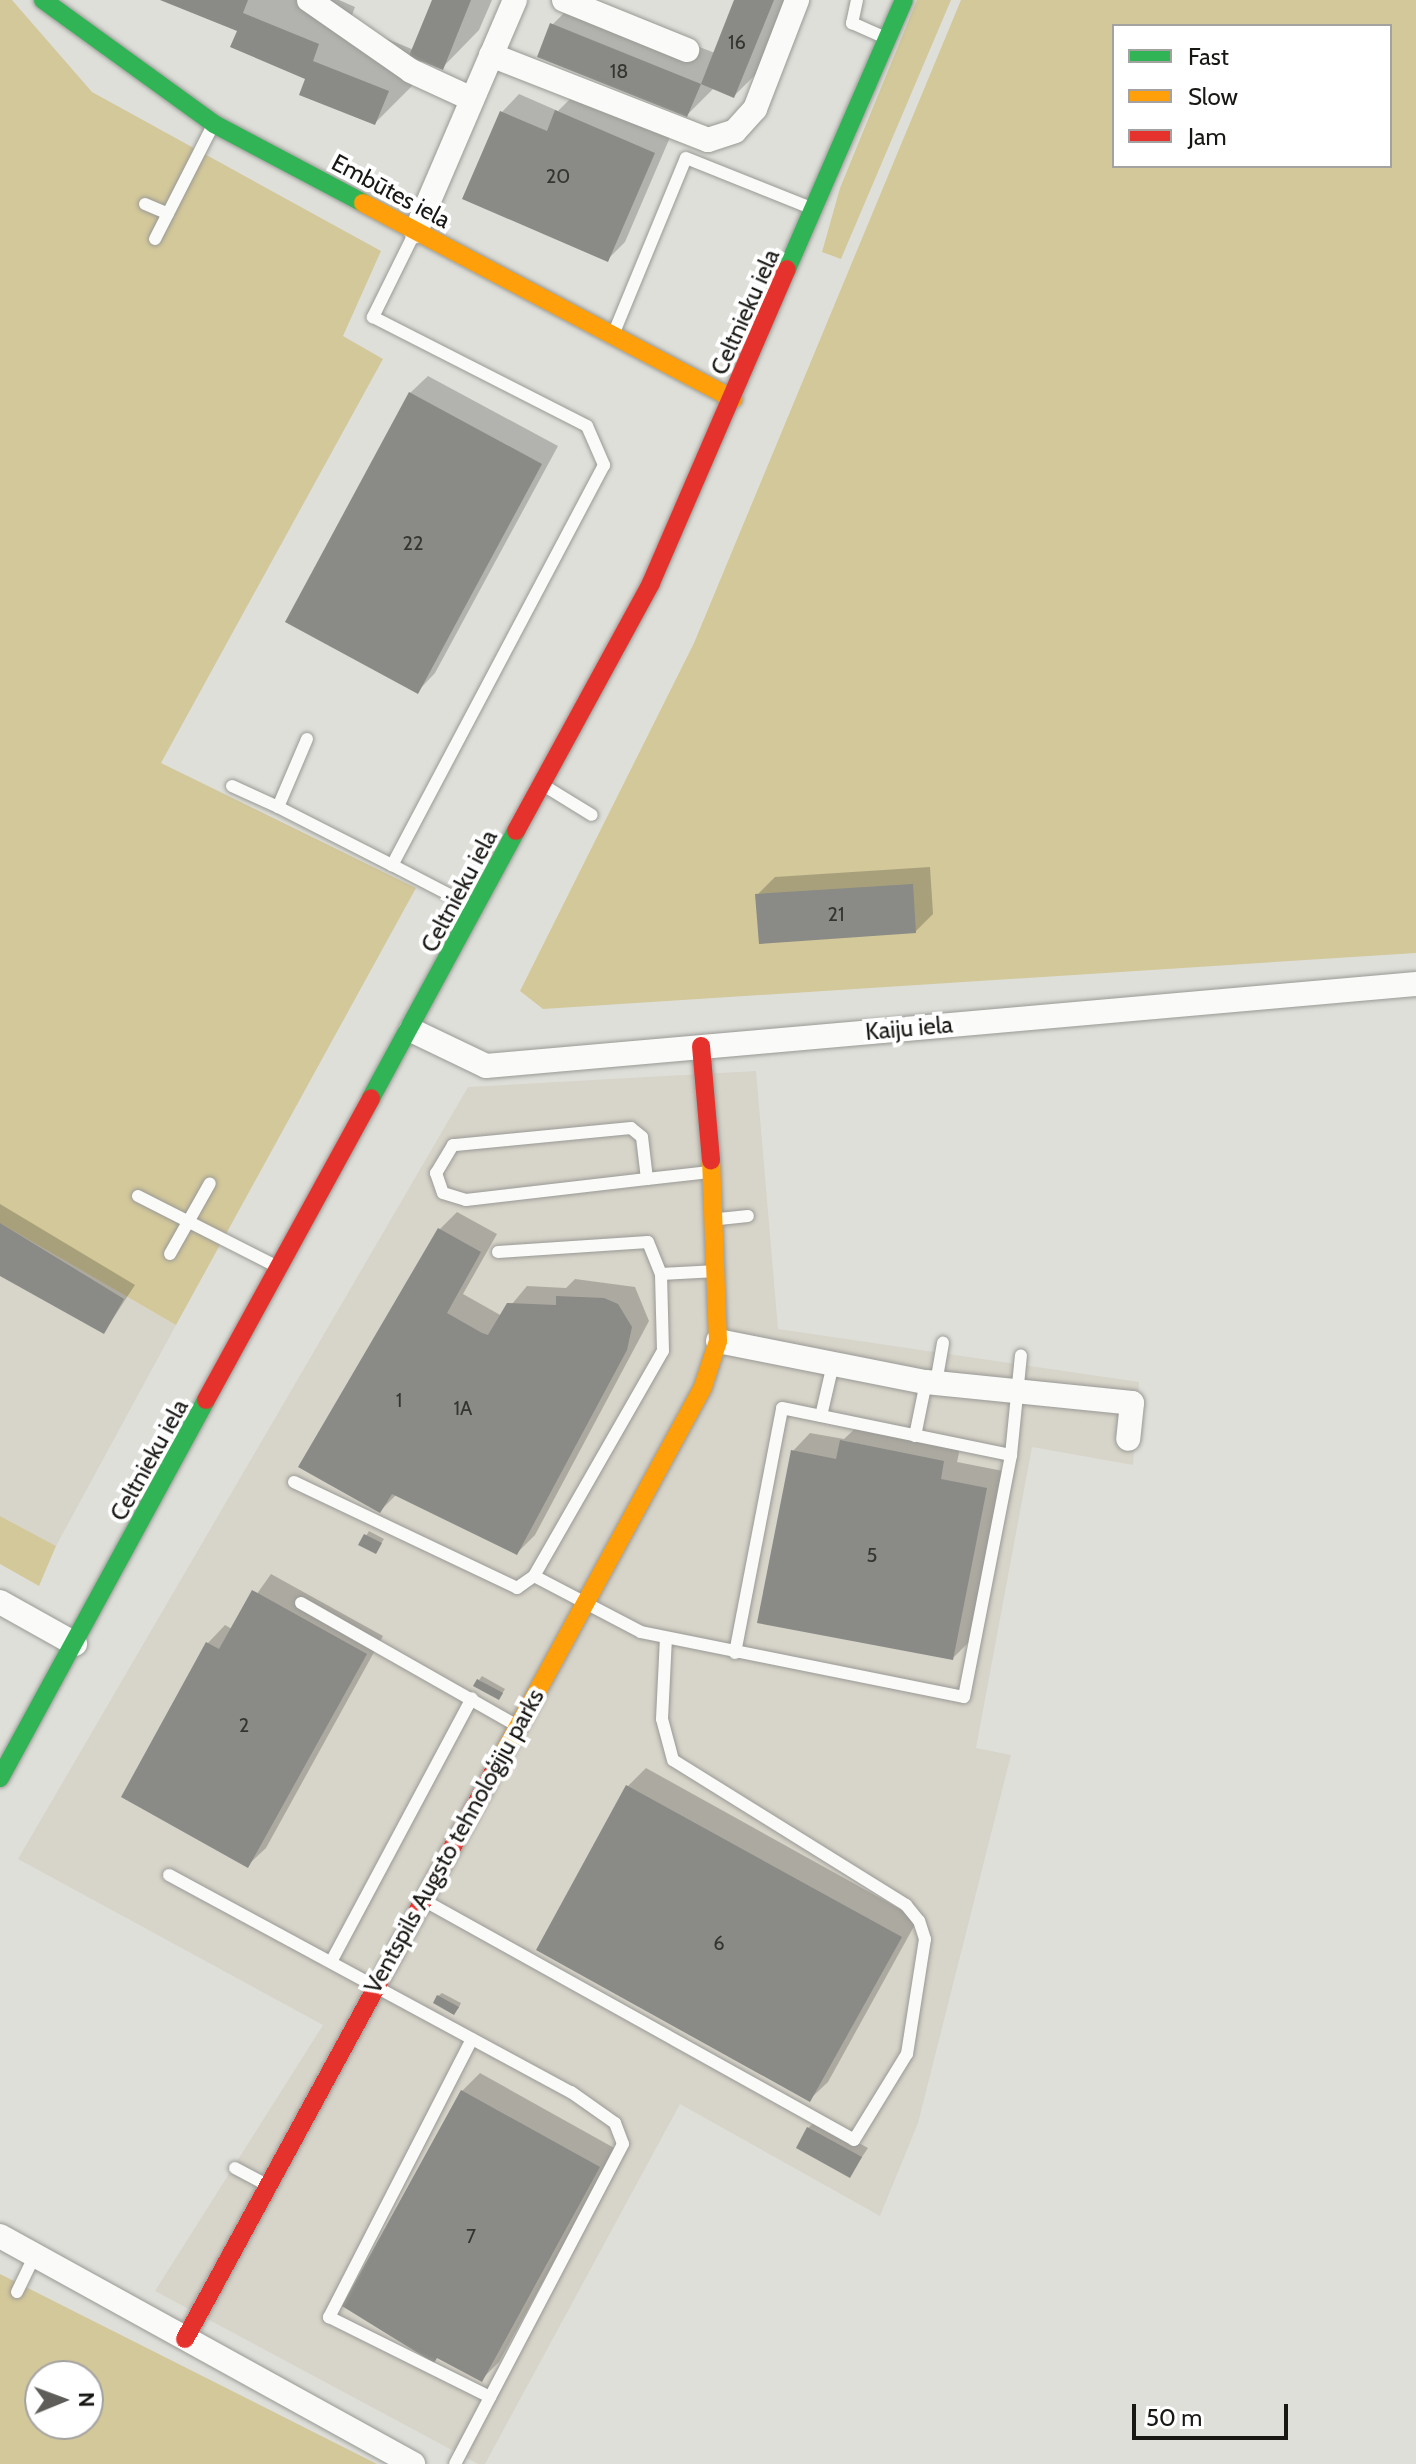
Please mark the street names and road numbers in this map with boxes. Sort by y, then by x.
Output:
street label: Embūtes iela [327,148,455,234]
street label: Celtnieku iela [705,245,785,379]
street label: Celtnieku iela [415,825,503,957]
street label: Kaiju iela [864,1010,954,1046]
street label: Celtnieku iela [104,1394,194,1526]
street label: Ventspils Augsto tehnoloģiju parks [358,1684,550,1998]

